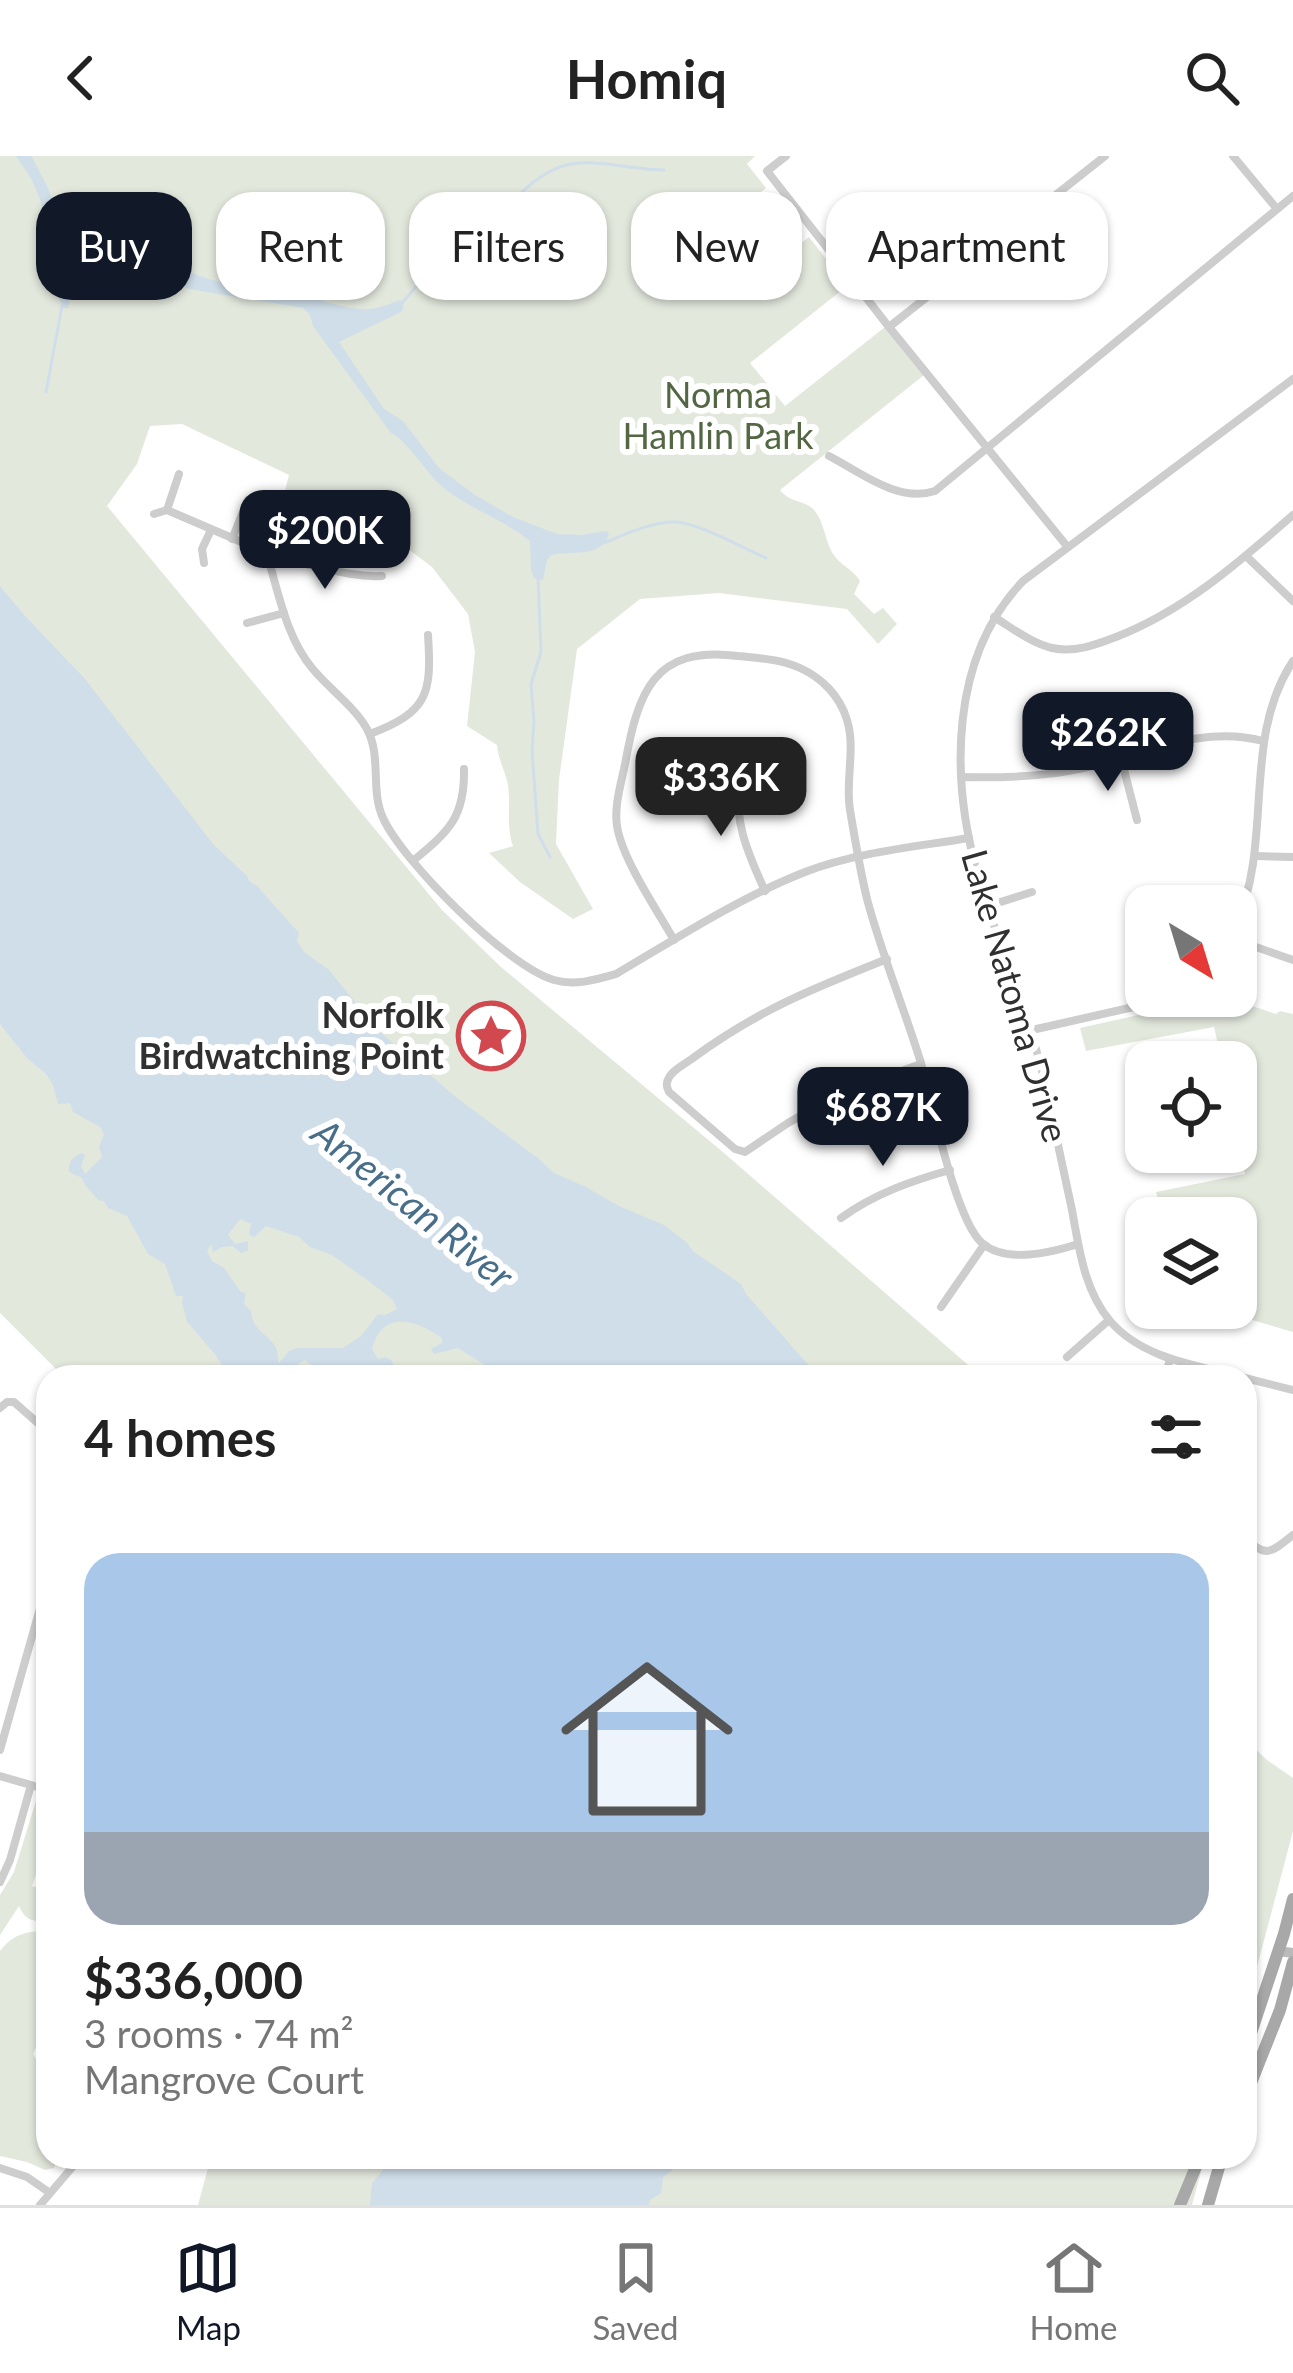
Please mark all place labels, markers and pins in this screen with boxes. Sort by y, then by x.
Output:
pin: $200K [241,490,409,592]
pin: $262K [1024,692,1192,794]
pin: $336K [637,737,805,839]
place label: Norfolk Birdwatching Point [139,992,445,1077]
place icon: Norfolk Birdwatching Point [456,1001,526,1071]
pin: $687K [799,1067,967,1169]

